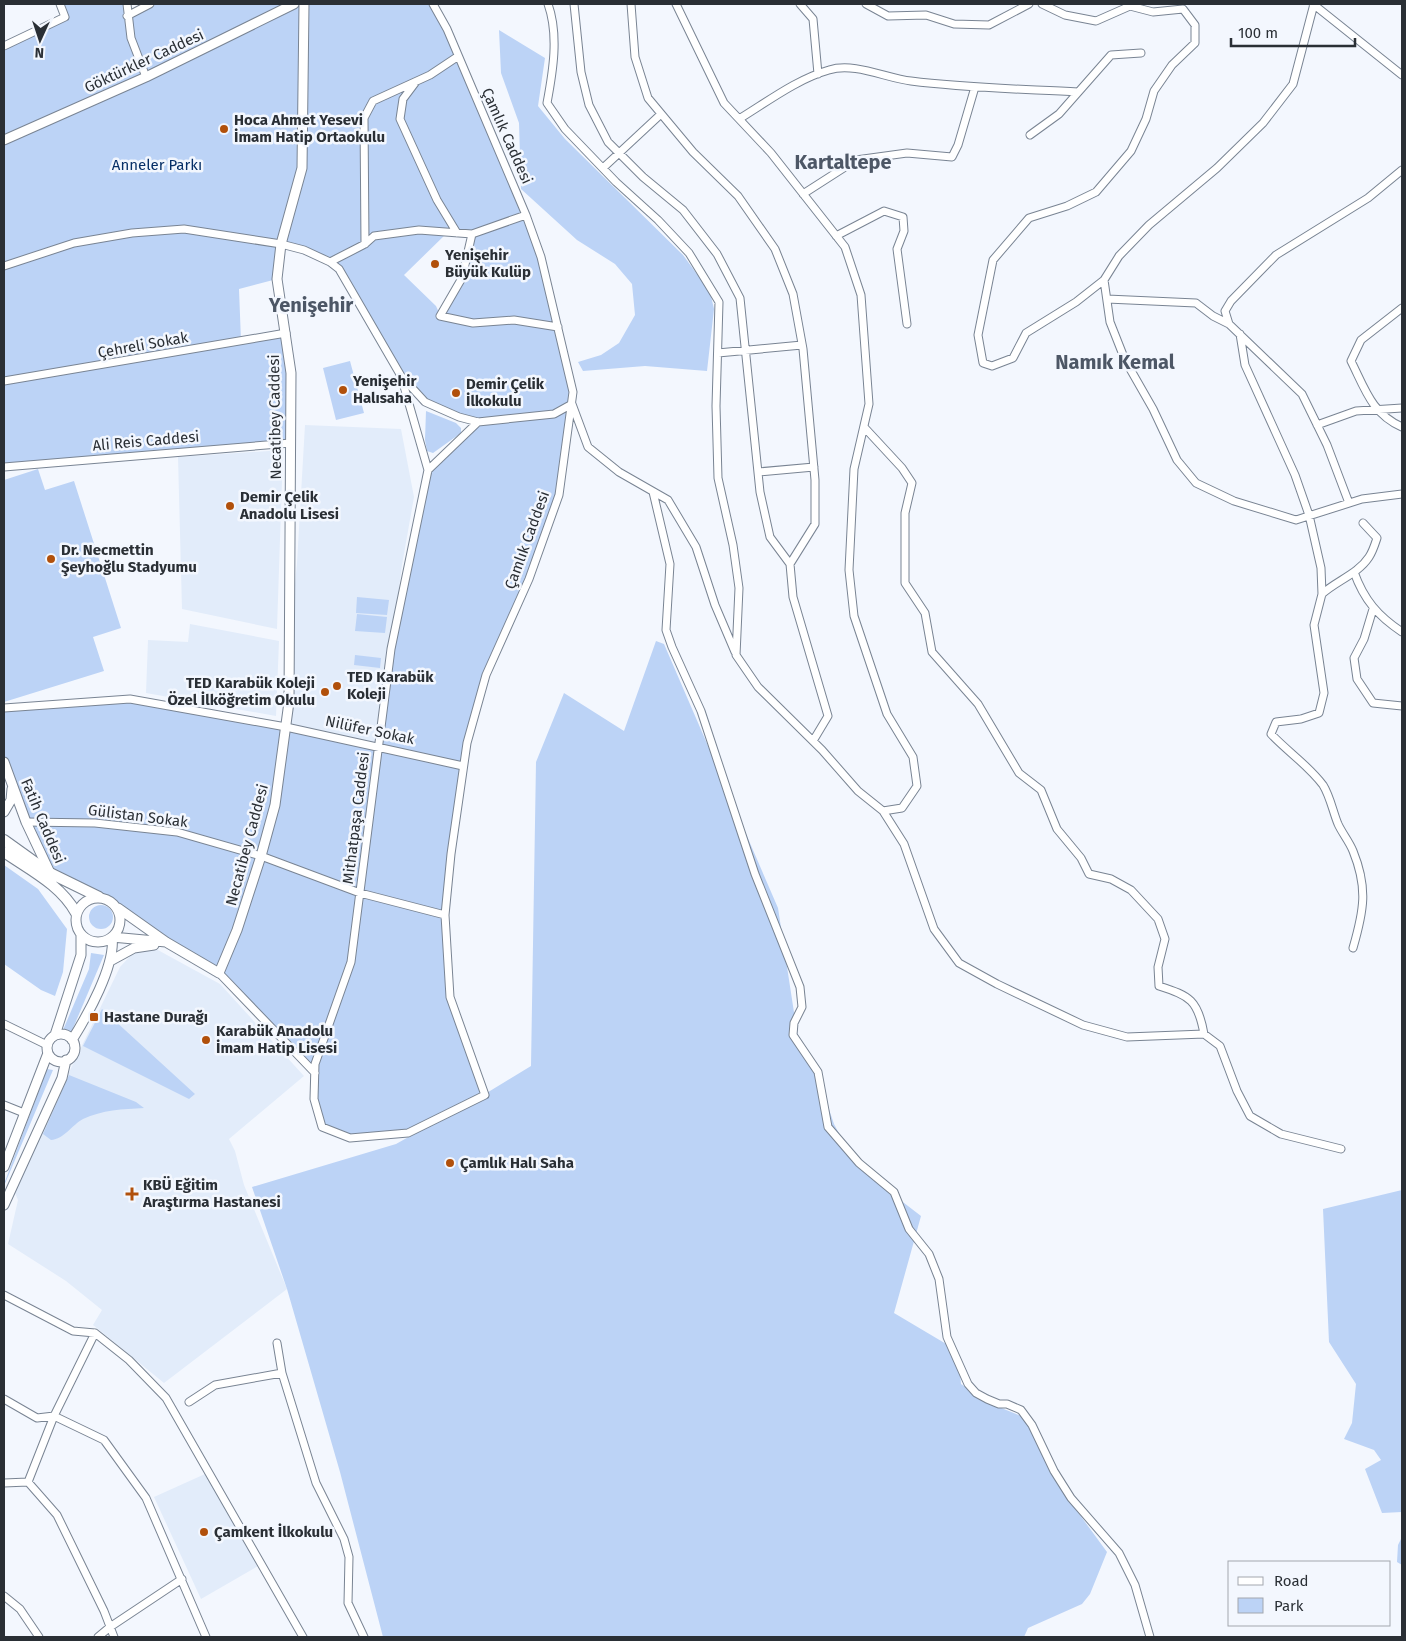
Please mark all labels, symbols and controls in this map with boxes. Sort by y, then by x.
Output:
north arrow [15,15,65,65]
scale bar [1231,15,1355,47]
text: 100 m [1238,24,1278,42]
street label: Göktürkler Caddesi [81,25,207,97]
text: N [34,44,44,61]
street label: Çamlık Caddesi [478,85,536,187]
place label: Hoca Ahmet Yesevi İmam Hatip Ortaokulu [234,111,385,146]
marker: Hoca Ahmet Yesevi İmam Hatip Ortaokulu [218,123,230,135]
district label: Kartaltepe [794,150,892,174]
park label: Anneler Parkı [112,156,202,174]
place label: Yenişehir Büyük Kulüp [444,246,531,281]
marker: Yenişehir Büyük Kulüp [429,258,441,270]
district label: Yenişehir [268,293,354,317]
street label: Çehreli Sokak [96,328,190,362]
district label: Namık Kemal [1055,350,1175,374]
street label: Necatibey Caddesi [265,354,285,480]
place label: Yenişehir Halısaha [352,372,417,407]
place label: Demir Çelik İlkokulu [466,375,545,410]
marker: Yenişehir Halısaha [337,384,349,396]
marker: Demir Çelik İlkokulu [450,387,462,399]
street label: Ali Reis Caddesi [92,427,200,455]
place label: Demir Çelik Anadolu Lisesi [239,488,339,523]
street label: Çamlık Caddesi [501,488,553,592]
marker: Demir Çelik Anadolu Lisesi [224,500,236,512]
place label: Dr. Necmettin Şeyhoğlu Stadyumu [61,541,197,577]
marker: Dr. Necmettin Şeyhoğlu Stadyumu [45,553,57,565]
place label: TED Karabük Koleji [347,668,434,703]
place label: TED Karabük Koleji Özel İlköğretim Okulu [168,674,315,709]
marker: TED Karabük Koleji [331,680,343,692]
marker: TED Karabük Koleji Özel İlköğretim Okulu [319,686,331,698]
street label: Nilüfer Sokak [324,712,417,748]
street label: Mithatpaşa Caddesi [339,751,373,885]
street label: Fatih Caddesi [17,776,69,866]
street label: Necatibey Caddesi [222,782,272,908]
street label: Gülistan Sokak [87,801,189,831]
place label: Hastane Durağı [104,1008,208,1026]
marker: Hastane Durağı [88,1011,100,1023]
place label: Karabük Anadolu İmam Hatip Lisesi [216,1022,337,1057]
marker: Karabük Anadolu İmam Hatip Lisesi [200,1034,212,1046]
place label: Çamlık Halı Saha [460,1154,574,1173]
marker: Çamlık Halı Saha [444,1157,456,1169]
place label: KBÜ Eğitim Araştırma Hastanesi [142,1176,281,1212]
marker: KBÜ Eğitim Araştırma Hastanesi [125,1187,139,1201]
place label: Çamkent İlkokulu [214,1523,333,1542]
marker: Çamkent İlkokulu [198,1526,210,1538]
legend [1228,1561,1391,1626]
text: Road [1274,1572,1309,1590]
text: Park [1274,1597,1304,1615]

